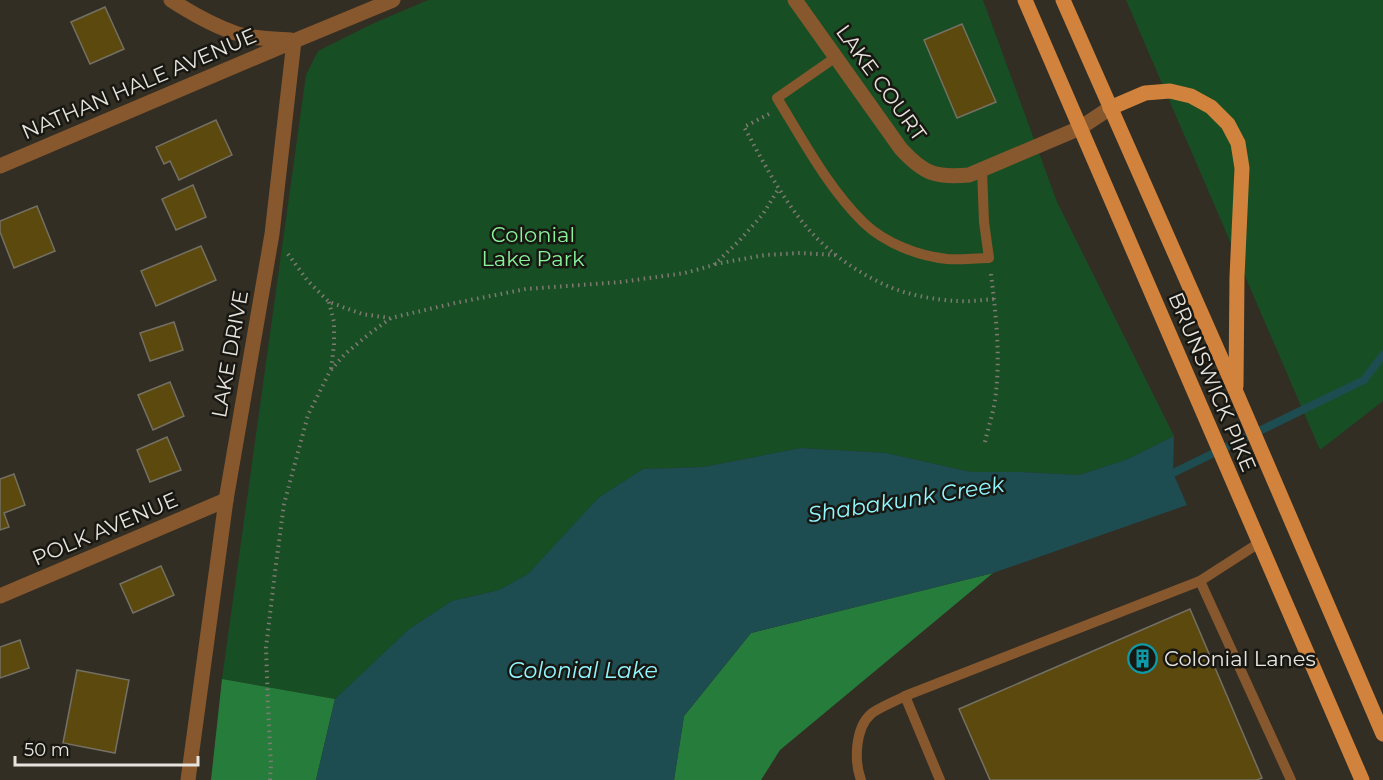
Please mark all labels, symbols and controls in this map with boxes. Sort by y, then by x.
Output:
street label: LAKE COURT [831,20,932,146]
street label: NATHAN HALE AVENUE [18,23,260,144]
park label: Colonial Lake Park [481,222,585,271]
street label: LAKE DRIVE [206,288,253,420]
street label: BRUNSWICK PIKE [1163,288,1262,475]
water label: Shabakunk Creek [806,470,1007,528]
street label: POLK AVENUE [28,487,181,571]
building icon: Colonial Lanes [1127,643,1159,675]
place label: Colonial Lanes [1164,646,1316,671]
water label: Colonial Lake [508,657,658,684]
scale bar [15,729,198,767]
text: 50 m [24,739,70,761]

